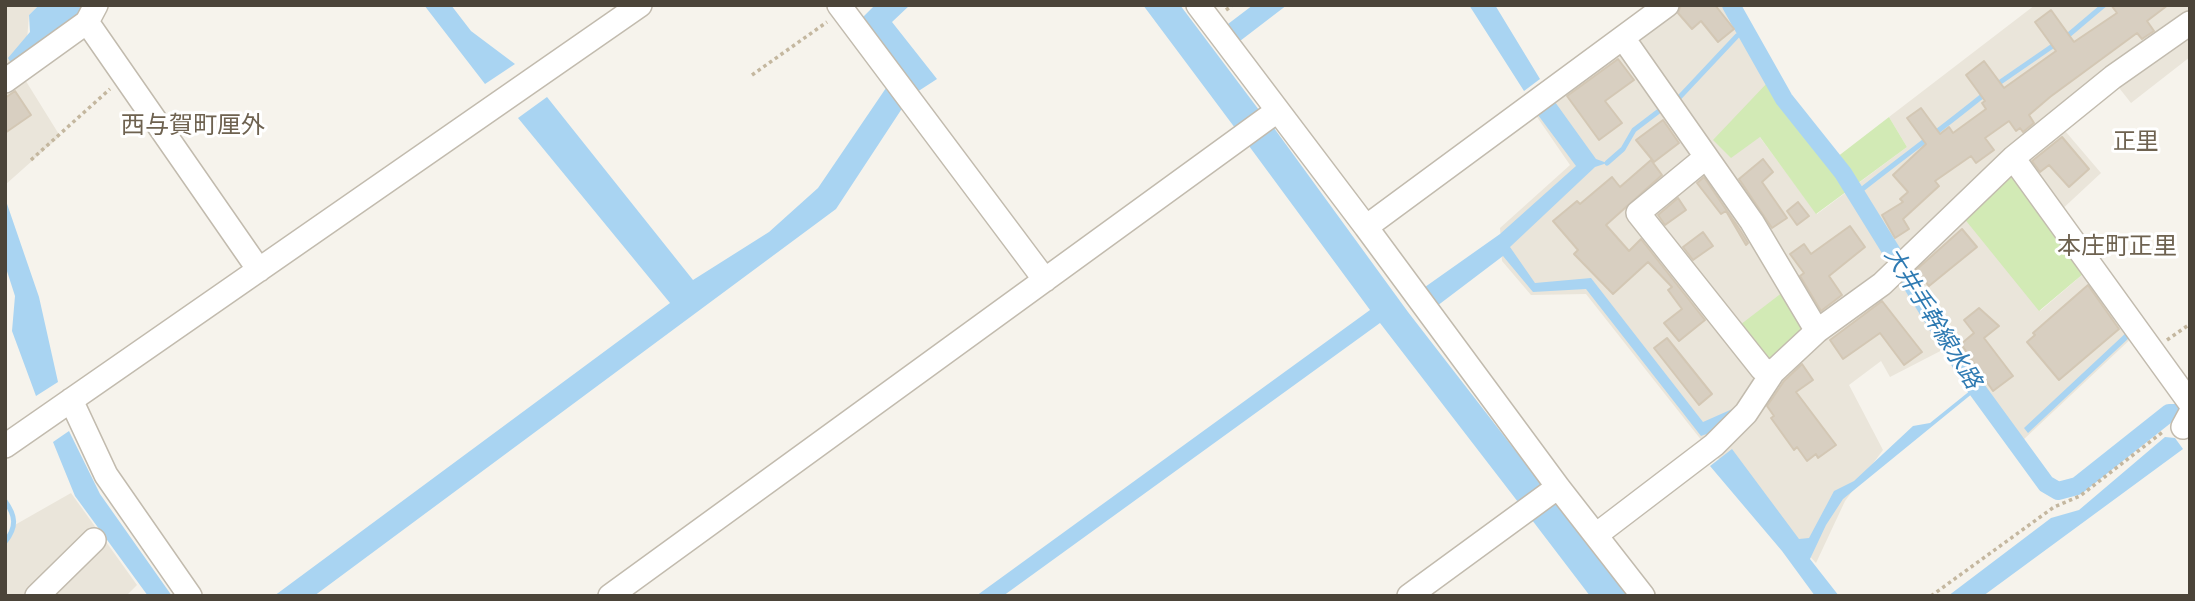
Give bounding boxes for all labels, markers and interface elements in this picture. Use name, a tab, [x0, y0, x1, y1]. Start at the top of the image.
district label: 西与賀町厘外	[121, 111, 265, 139]
district label: 正里	[2113, 127, 2159, 155]
district label: 本庄町正里	[2057, 232, 2177, 260]
water label: 大井手幹線水路	[1879, 242, 1987, 394]

